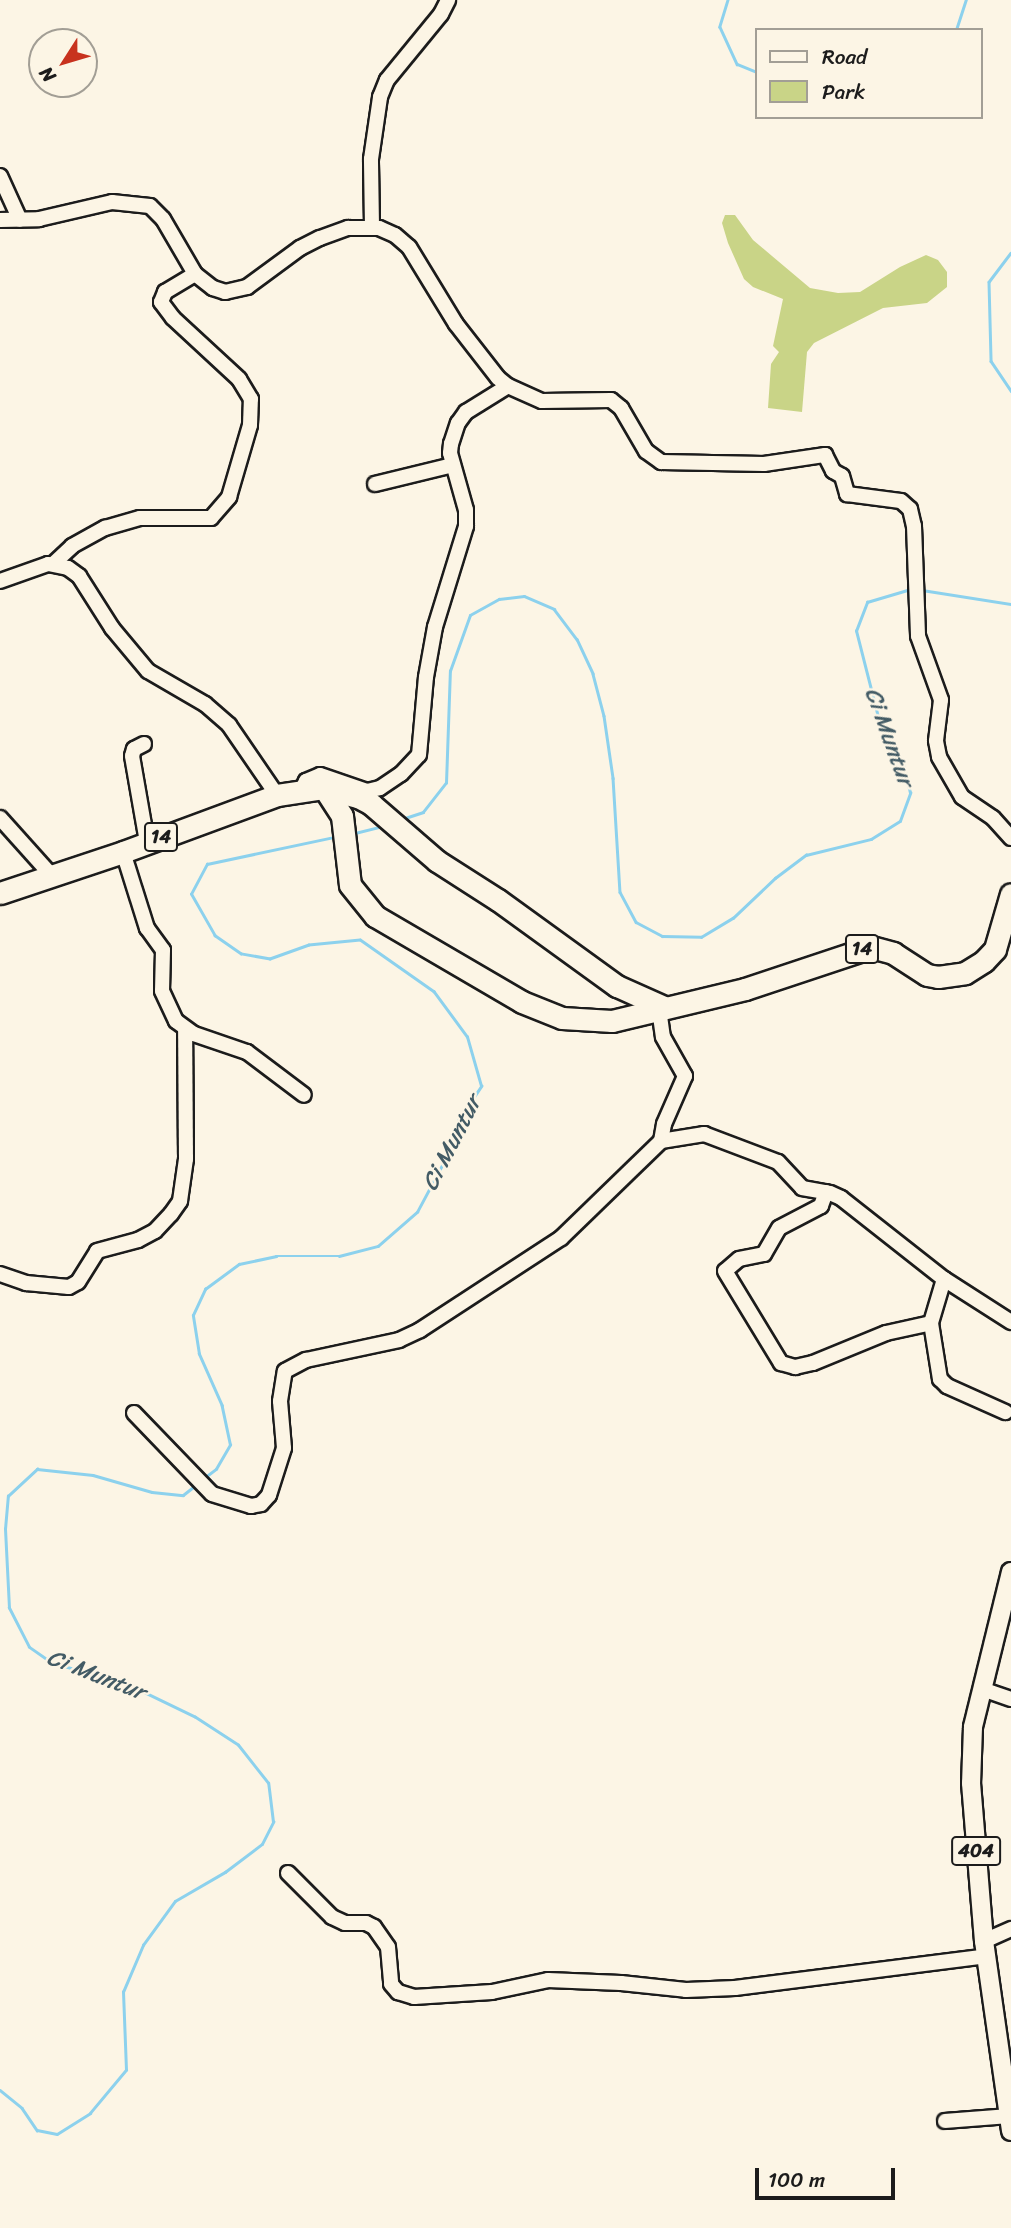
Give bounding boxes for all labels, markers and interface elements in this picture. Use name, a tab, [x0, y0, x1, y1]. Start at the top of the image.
north arrow	[28, 28, 98, 98]
legend	[755, 28, 983, 119]
text: Road	[822, 38, 867, 76]
text: N	[30, 60, 65, 90]
text: Park	[822, 73, 865, 111]
water label: Ci Muntur	[859, 684, 919, 790]
road number: 14	[144, 822, 178, 852]
road number: 14	[844, 934, 880, 965]
water label: Ci Muntur	[417, 1091, 487, 1195]
water label: Ci Muntur	[43, 1644, 149, 1706]
road number: 404	[950, 1836, 1002, 1867]
scale bar	[759, 2154, 899, 2198]
text: 100 m	[768, 2161, 825, 2199]

